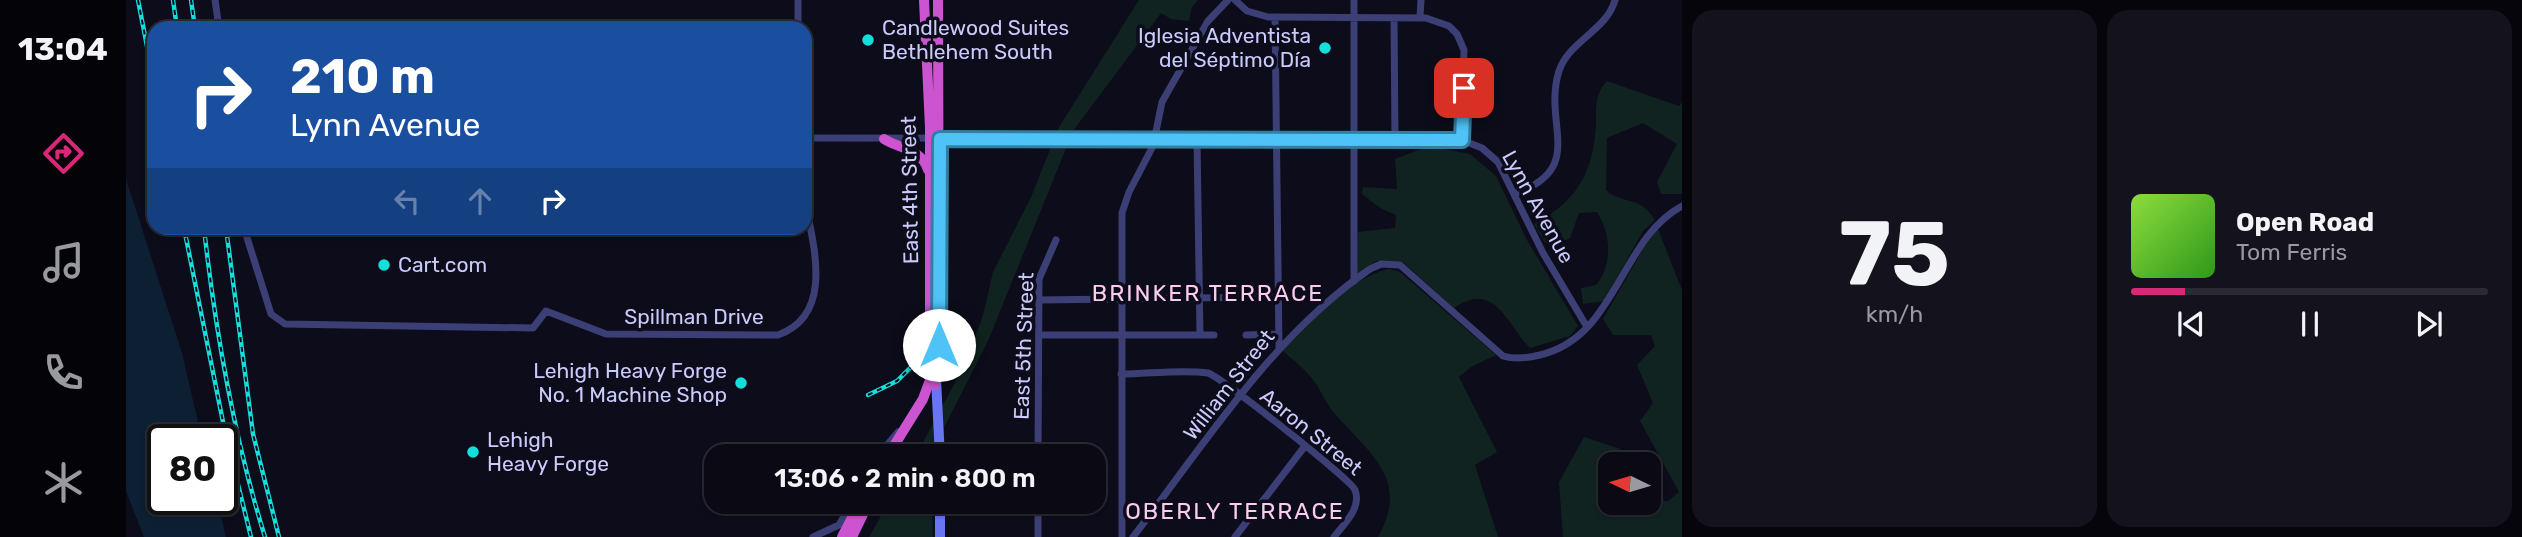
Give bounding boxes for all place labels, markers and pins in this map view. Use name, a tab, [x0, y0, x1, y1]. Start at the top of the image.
place label: Candlewood Suites Bethlehem South	[882, 15, 1069, 64]
place label: Iglesia Adventista del Séptimo Día	[1138, 23, 1311, 72]
marker: Candlewood Suites Bethlehem South	[860, 32, 876, 48]
marker: Iglesia Adventista del Séptimo Día	[1317, 40, 1333, 56]
pin	[1434, 58, 1494, 118]
place label: Cart.com	[398, 252, 487, 277]
marker: Cart.com	[376, 257, 392, 273]
place label: Lehigh Heavy Forge No. 1 Machine Shop	[533, 358, 727, 407]
marker: Lehigh Heavy Forge No. 1 Machine Shop	[733, 375, 749, 391]
place label: Lehigh Heavy Forge	[487, 427, 609, 476]
marker: Lehigh Heavy Forge	[465, 444, 481, 460]

